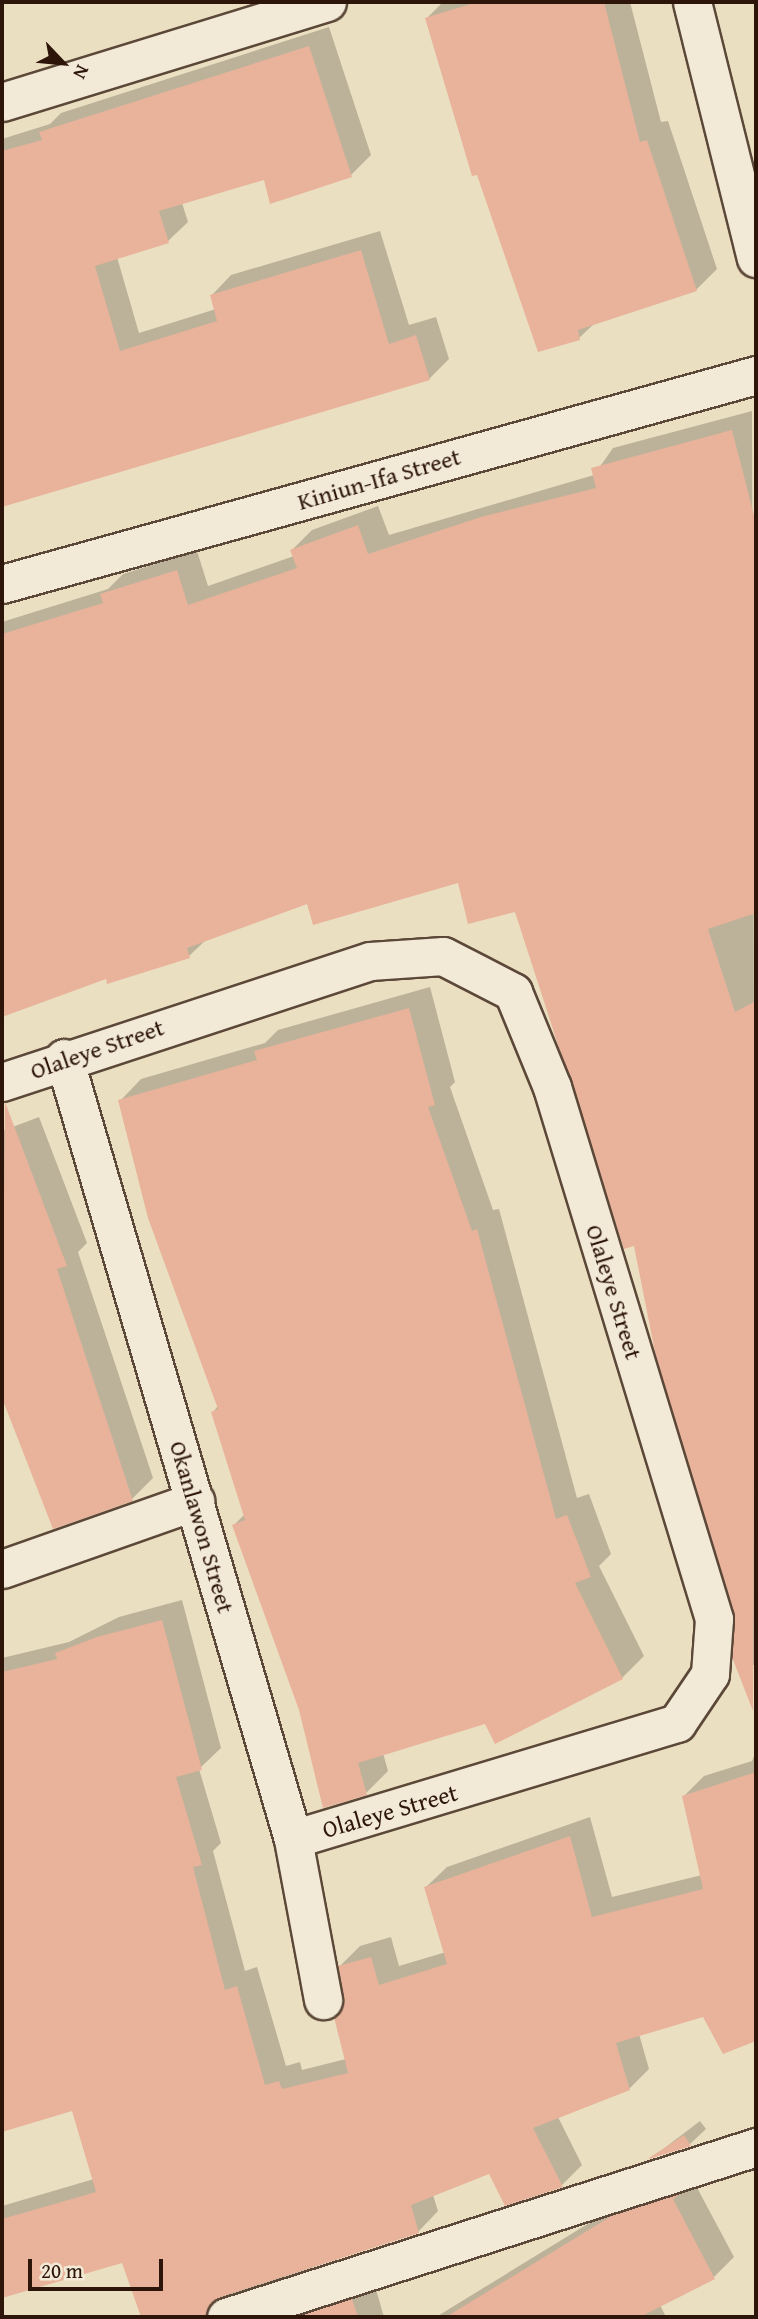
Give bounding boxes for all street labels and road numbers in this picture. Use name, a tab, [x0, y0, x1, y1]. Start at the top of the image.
street label: Kiniun-Ifa Street	[294, 442, 464, 516]
street label: Olaleye Street	[26, 1013, 168, 1085]
street label: Olaleye Street	[580, 1221, 648, 1363]
street label: Okanlawon Street	[164, 1438, 240, 1616]
street label: Olaleye Street	[319, 1778, 461, 1844]

